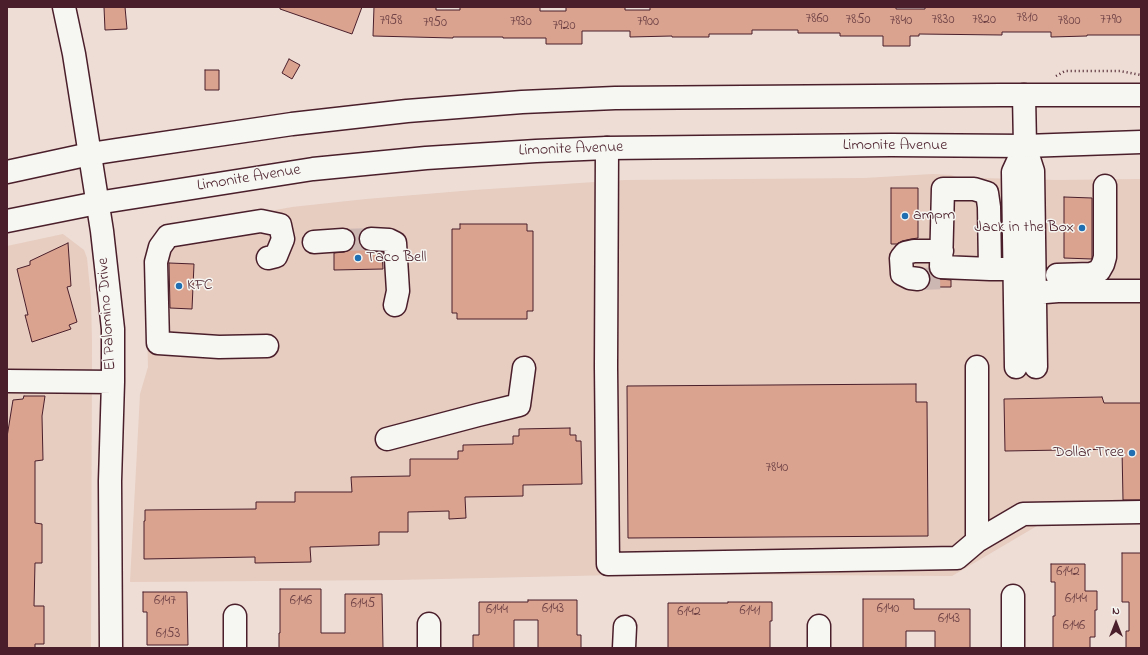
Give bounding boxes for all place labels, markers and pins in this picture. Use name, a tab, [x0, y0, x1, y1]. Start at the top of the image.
place label: ampm	[913, 206, 955, 226]
marker: ampm	[900, 211, 910, 221]
place label: Jack in the Box	[974, 218, 1074, 238]
marker: Jack in the Box	[1077, 223, 1087, 233]
place label: Taco Bell	[366, 248, 427, 268]
marker: Taco Bell	[353, 253, 363, 263]
place label: KFC	[187, 276, 213, 296]
marker: KFC	[174, 281, 184, 291]
place label: Dollar Tree	[1053, 443, 1124, 463]
marker: Dollar Tree	[1127, 448, 1137, 458]

